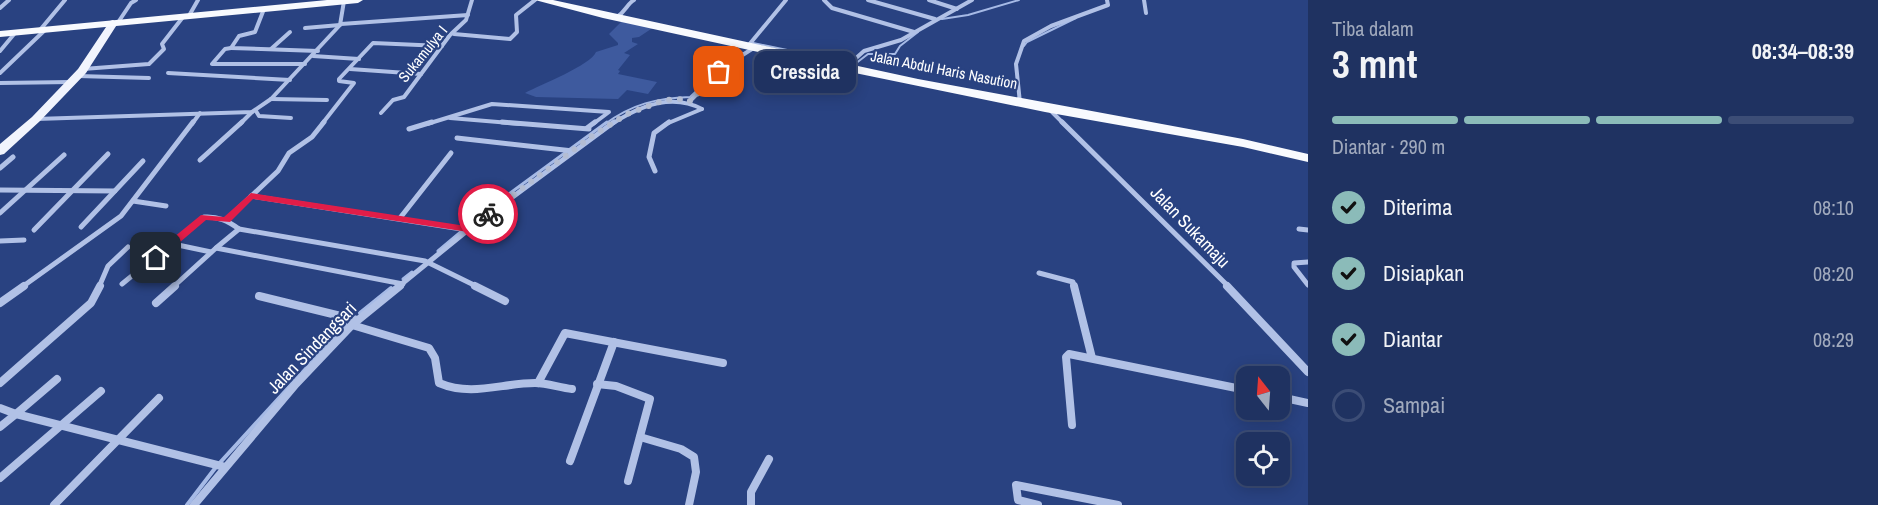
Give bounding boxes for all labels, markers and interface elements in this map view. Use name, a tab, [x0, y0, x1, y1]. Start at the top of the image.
text: Tiba dalam	[1332, 15, 1414, 42]
street label: Sukamulya I	[393, 21, 452, 87]
text: 08:34–08:39	[1752, 36, 1854, 66]
text: 3 mnt	[1332, 38, 1417, 90]
street label: Jalan Abdul Haris Nasution	[869, 45, 1019, 94]
pin	[693, 46, 744, 97]
callout: Cressida	[755, 51, 857, 93]
icon: bag	[702, 55, 735, 88]
text: Cressida	[770, 58, 840, 85]
text: Diantar · 290 m	[1332, 133, 1445, 160]
street label: Jalan Sukamaju	[1145, 180, 1236, 273]
courier	[458, 184, 518, 244]
icon: check	[1332, 191, 1365, 224]
text: Diterima	[1383, 192, 1452, 222]
text: 08:10	[1813, 194, 1854, 221]
icon: bike	[472, 198, 505, 231]
pin	[130, 232, 181, 283]
icon: home	[139, 241, 172, 274]
icon: check	[1332, 257, 1365, 290]
text: Disiapkan	[1383, 258, 1464, 288]
text: 08:20	[1813, 260, 1854, 287]
street label: Jalan Sindangsari	[261, 296, 362, 399]
icon: check	[1332, 323, 1365, 356]
text: Diantar	[1383, 324, 1442, 354]
text: 08:29	[1813, 326, 1854, 353]
north arrow	[1236, 366, 1290, 420]
map controls	[1236, 366, 1290, 486]
text: Sampai	[1383, 390, 1445, 420]
button: locate	[1236, 432, 1290, 486]

